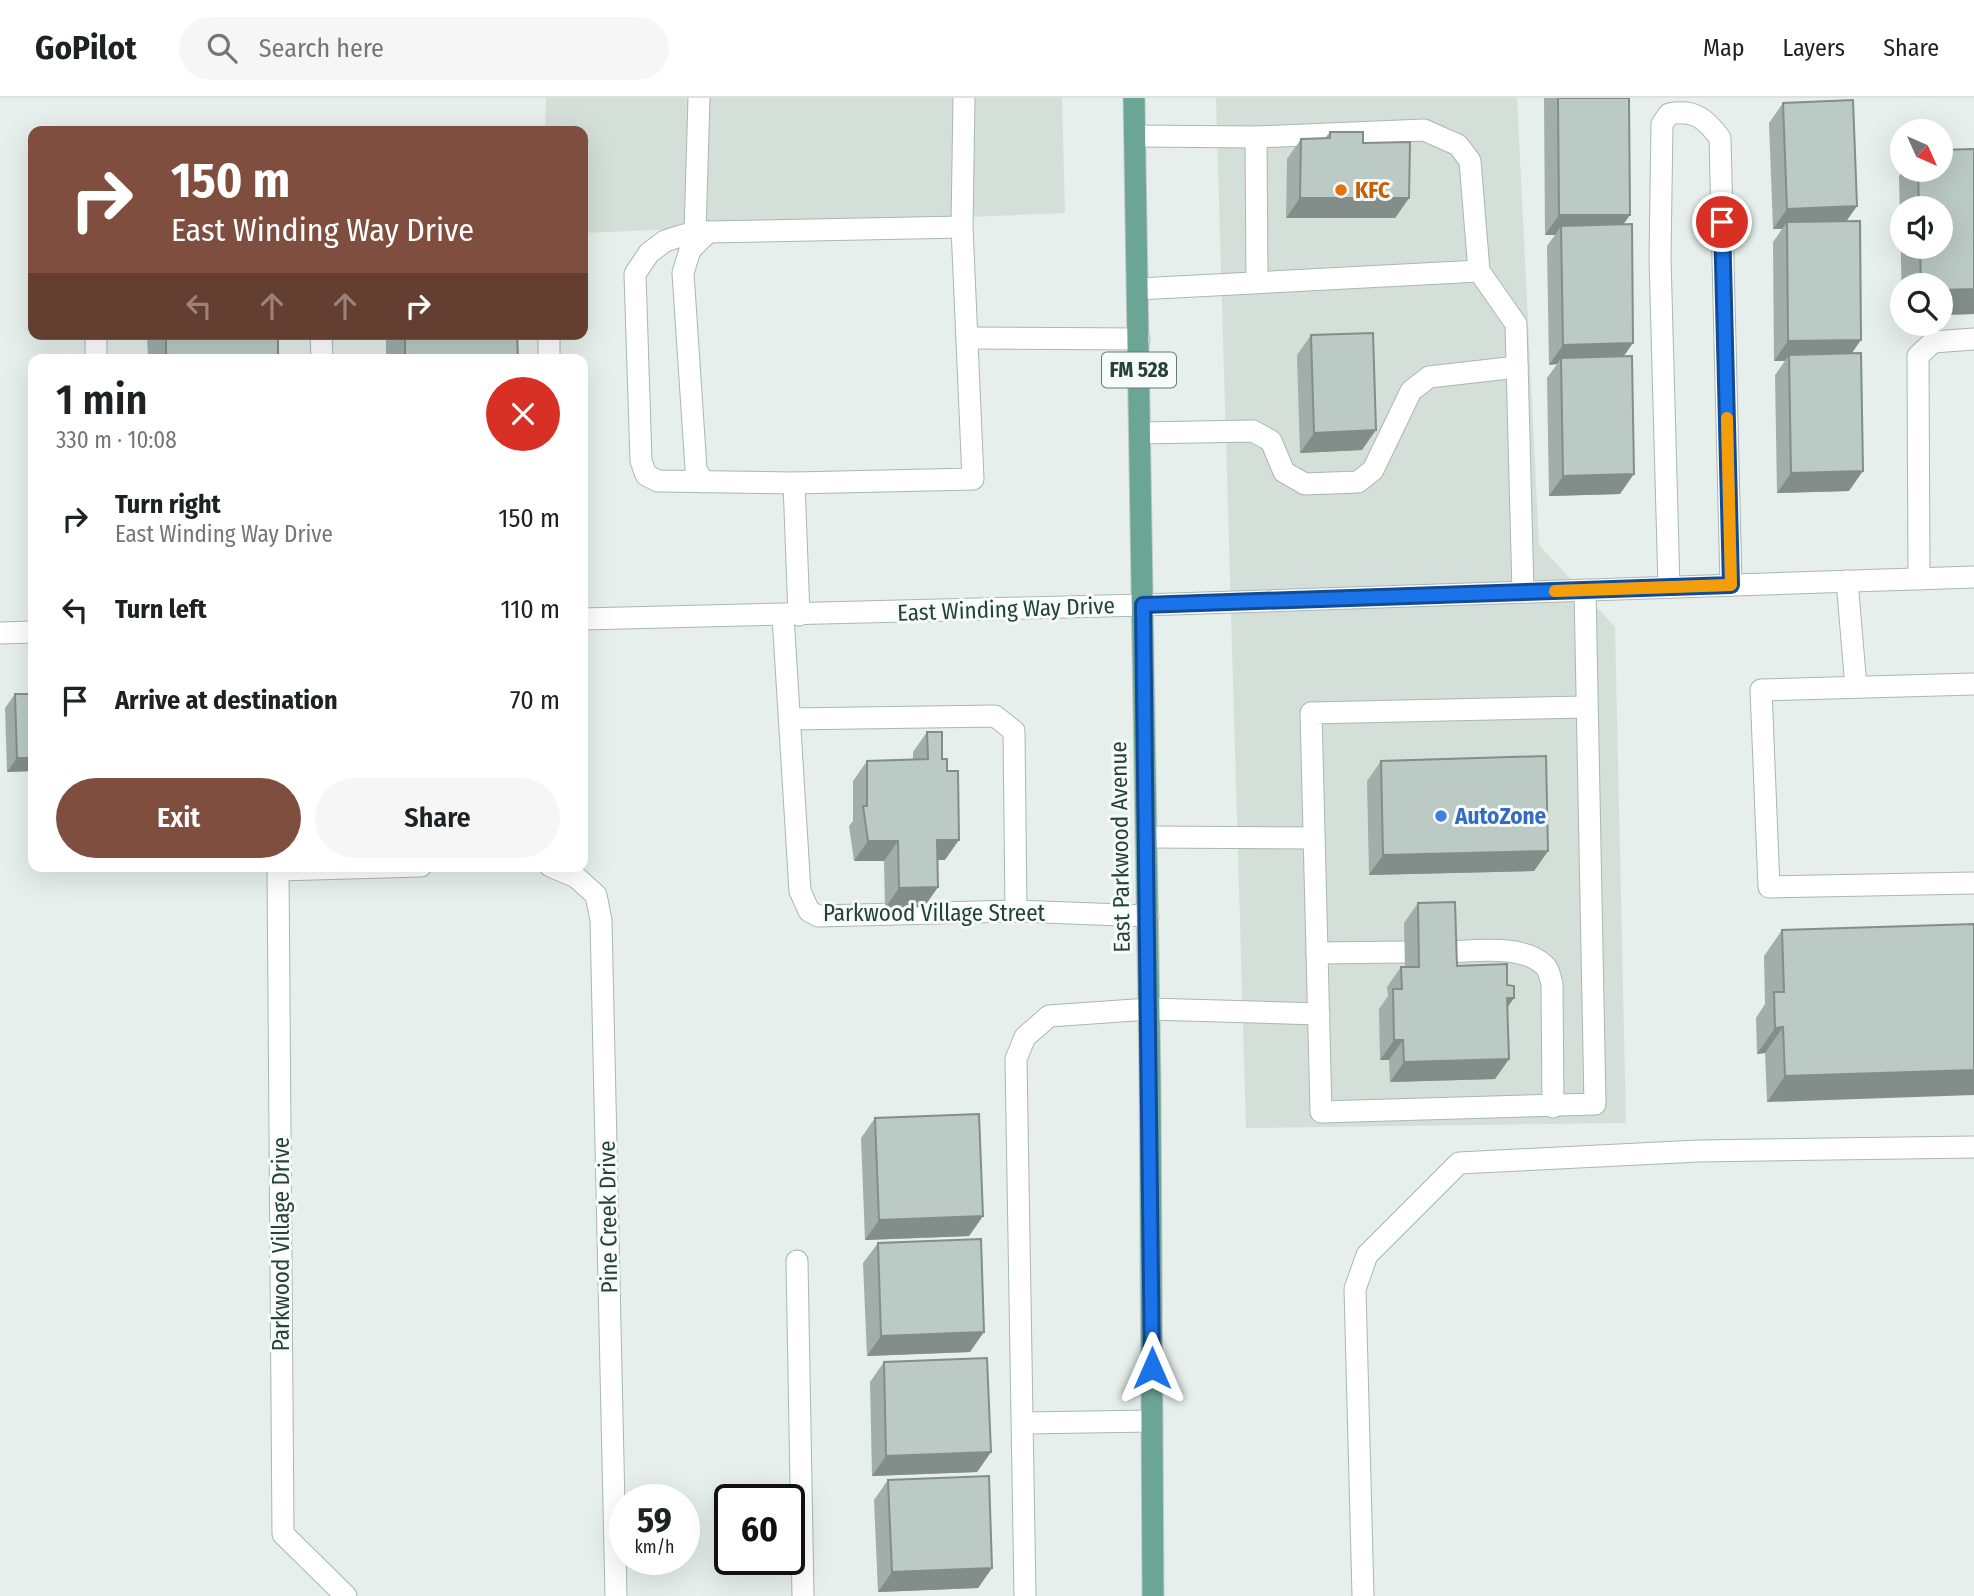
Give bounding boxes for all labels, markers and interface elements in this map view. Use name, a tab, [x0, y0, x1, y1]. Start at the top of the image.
search box	[179, 17, 669, 80]
text: GoPilot	[35, 28, 137, 68]
icon: search	[203, 29, 241, 67]
text: Search here	[259, 33, 384, 64]
text: Map	[1703, 34, 1745, 62]
text: Layers	[1783, 34, 1845, 62]
text: Share	[1883, 34, 1939, 62]
north arrow	[1890, 119, 1953, 182]
map controls	[1890, 119, 1953, 336]
text: 150 m	[171, 151, 290, 210]
icon: right	[56, 154, 147, 245]
place label: KFC	[1355, 176, 1390, 204]
marker: KFC	[1333, 182, 1349, 198]
pin	[1692, 192, 1752, 252]
button: sound	[1890, 196, 1953, 259]
icon: arrive	[1703, 203, 1741, 241]
text: East Winding Way Drive	[171, 211, 474, 249]
button: search	[1890, 273, 1953, 336]
icon: left	[180, 287, 218, 325]
icon: ahead	[253, 287, 291, 325]
icon: ahead	[326, 287, 364, 325]
icon: right	[399, 287, 437, 325]
road number: FM 528	[1102, 352, 1176, 388]
text: 1 min	[56, 375, 147, 425]
button: close	[486, 377, 560, 451]
text: 330 m · 10:08	[56, 426, 177, 454]
text: Turn right	[115, 489, 221, 520]
icon: right	[56, 500, 94, 538]
text: 150 m	[498, 503, 560, 534]
text: East Winding Way Drive	[115, 520, 333, 548]
icon: left	[56, 591, 94, 629]
street label: East Winding Way Drive	[897, 591, 1115, 627]
text: Turn left	[115, 594, 207, 625]
text: 110 m	[500, 594, 560, 625]
icon: arrive	[56, 682, 94, 720]
text: Arrive at destination	[115, 685, 338, 716]
text: 70 m	[510, 685, 560, 716]
street label: East Parkwood Avenue	[1104, 741, 1136, 953]
button: Exit	[56, 778, 301, 858]
button: Share	[315, 778, 560, 858]
place label: AutoZone	[1454, 802, 1547, 830]
marker: AutoZone	[1433, 808, 1449, 824]
street label: Parkwood Village Street	[823, 899, 1046, 927]
street label: Parkwood Village Drive	[267, 1137, 295, 1351]
street label: Pine Creek Drive	[593, 1140, 623, 1294]
position arrow	[1115, 1331, 1189, 1405]
speed limit sign: 60	[714, 1484, 805, 1575]
text: 59	[637, 1499, 672, 1541]
text: km/h	[634, 1536, 675, 1558]

